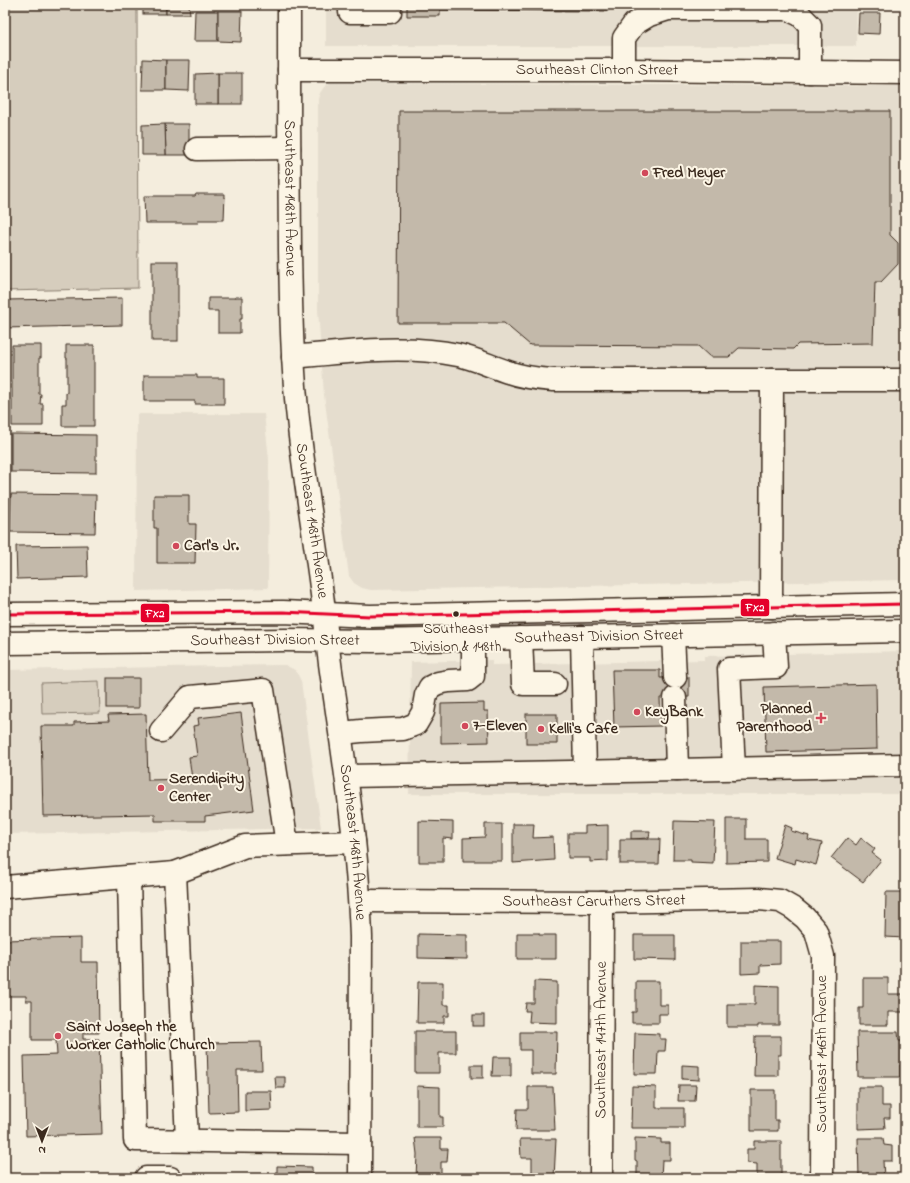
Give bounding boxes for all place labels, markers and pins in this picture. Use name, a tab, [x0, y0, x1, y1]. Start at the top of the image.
place label: Fred Meyer	[652, 161, 726, 186]
marker: Fred Meyer	[640, 168, 650, 178]
place label: Carl's Jr.	[184, 534, 240, 558]
marker: Carl's Jr.	[171, 541, 181, 551]
marker: Southeast Division & 148th	[451, 609, 461, 619]
place label: Southeast Division & 148th	[410, 618, 501, 658]
place label: Planned Parenthood	[736, 697, 812, 739]
place label: KeyBank	[645, 700, 704, 725]
marker: KeyBank	[632, 707, 642, 717]
marker: Planned Parenthood	[815, 712, 827, 724]
place label: 7-Eleven	[473, 714, 527, 738]
place label: Kelli's Cafe	[549, 717, 619, 741]
marker: 7-Eleven	[460, 721, 470, 731]
marker: Kelli's Cafe	[536, 724, 546, 734]
place label: Serendipity Center	[169, 767, 244, 809]
marker: Serendipity Center	[156, 783, 166, 793]
place label: Saint Joseph the Worker Catholic Church	[66, 1015, 215, 1057]
marker: Saint Joseph the Worker Catholic Church	[53, 1031, 63, 1041]

